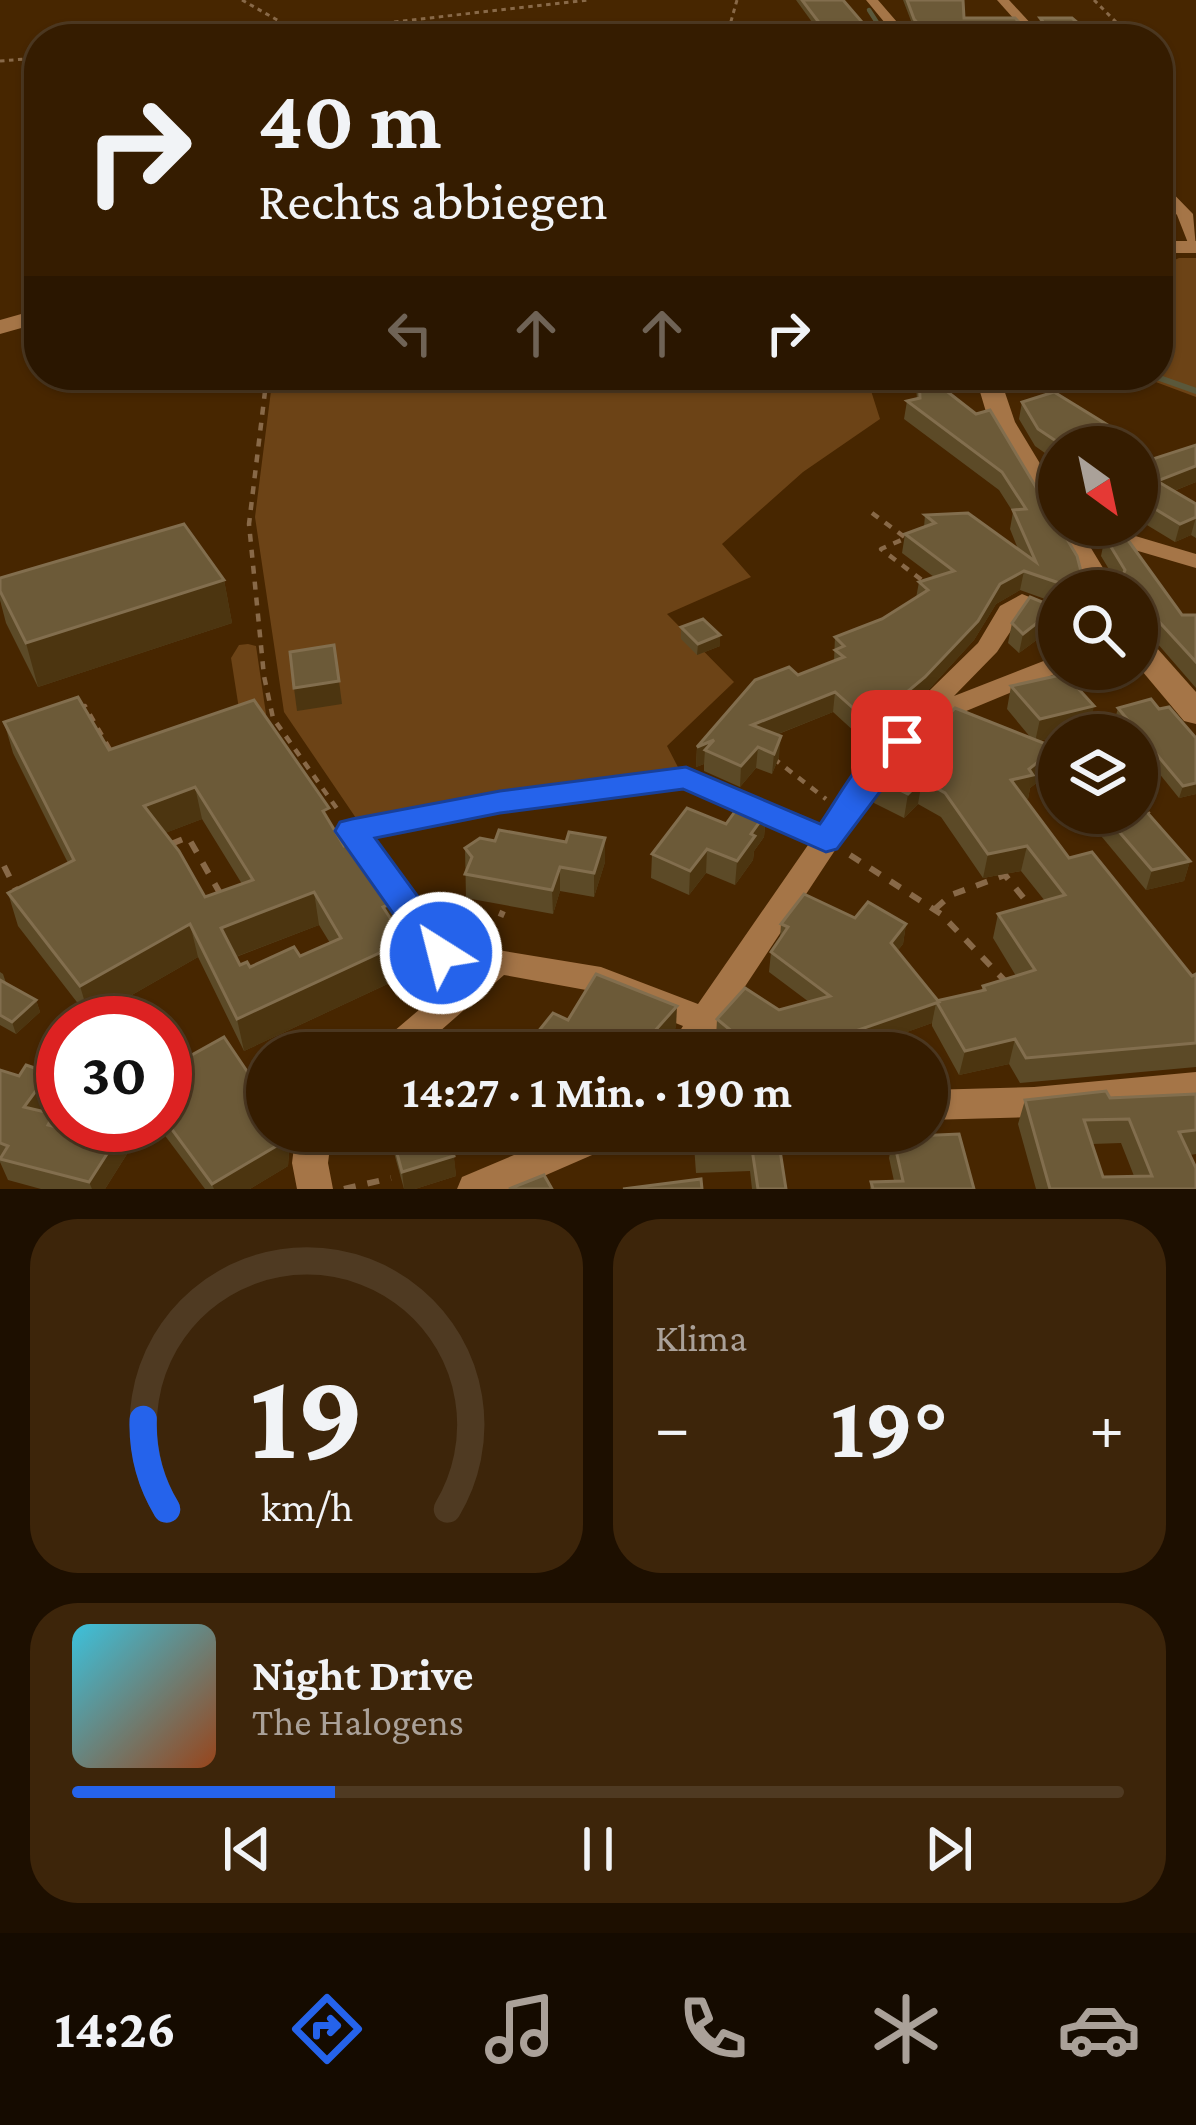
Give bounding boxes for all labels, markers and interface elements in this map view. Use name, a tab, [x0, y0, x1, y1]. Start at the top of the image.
icon: right	[60, 72, 216, 228]
text: 40 m	[258, 73, 442, 166]
text: Rechts abbiegen	[258, 171, 608, 231]
icon: left	[377, 300, 443, 366]
icon: ahead	[503, 300, 569, 366]
icon: ahead	[629, 300, 695, 366]
icon: right	[755, 300, 821, 366]
north arrow	[1038, 426, 1158, 546]
map controls	[1038, 426, 1158, 834]
button: search	[1038, 570, 1158, 690]
pin	[851, 690, 953, 792]
icon: arrive	[869, 708, 935, 774]
button: layers	[1038, 714, 1158, 834]
position arrow	[378, 890, 504, 1016]
speed limit sign: 30	[36, 996, 192, 1152]
text: 14:27 · 1 Min. · 190 m	[402, 1067, 792, 1117]
text: Klima	[655, 1316, 747, 1359]
text: 19	[249, 1346, 364, 1485]
text: 19°	[831, 1376, 948, 1476]
text: −	[655, 1390, 690, 1463]
text: +	[1089, 1390, 1124, 1463]
text: km/h	[260, 1483, 353, 1530]
text: Night Drive	[252, 1650, 473, 1700]
text: The Halogens	[252, 1700, 464, 1743]
icon: previous	[214, 1816, 280, 1882]
icon: pause	[565, 1816, 631, 1882]
icon: next	[916, 1816, 982, 1882]
icon: directions	[285, 1987, 369, 2071]
icon: music	[478, 1987, 562, 2071]
icon: phone	[671, 1987, 755, 2071]
icon: climate	[864, 1987, 948, 2071]
icon: car	[1057, 1987, 1141, 2071]
text: 14:26	[55, 1999, 176, 2059]

